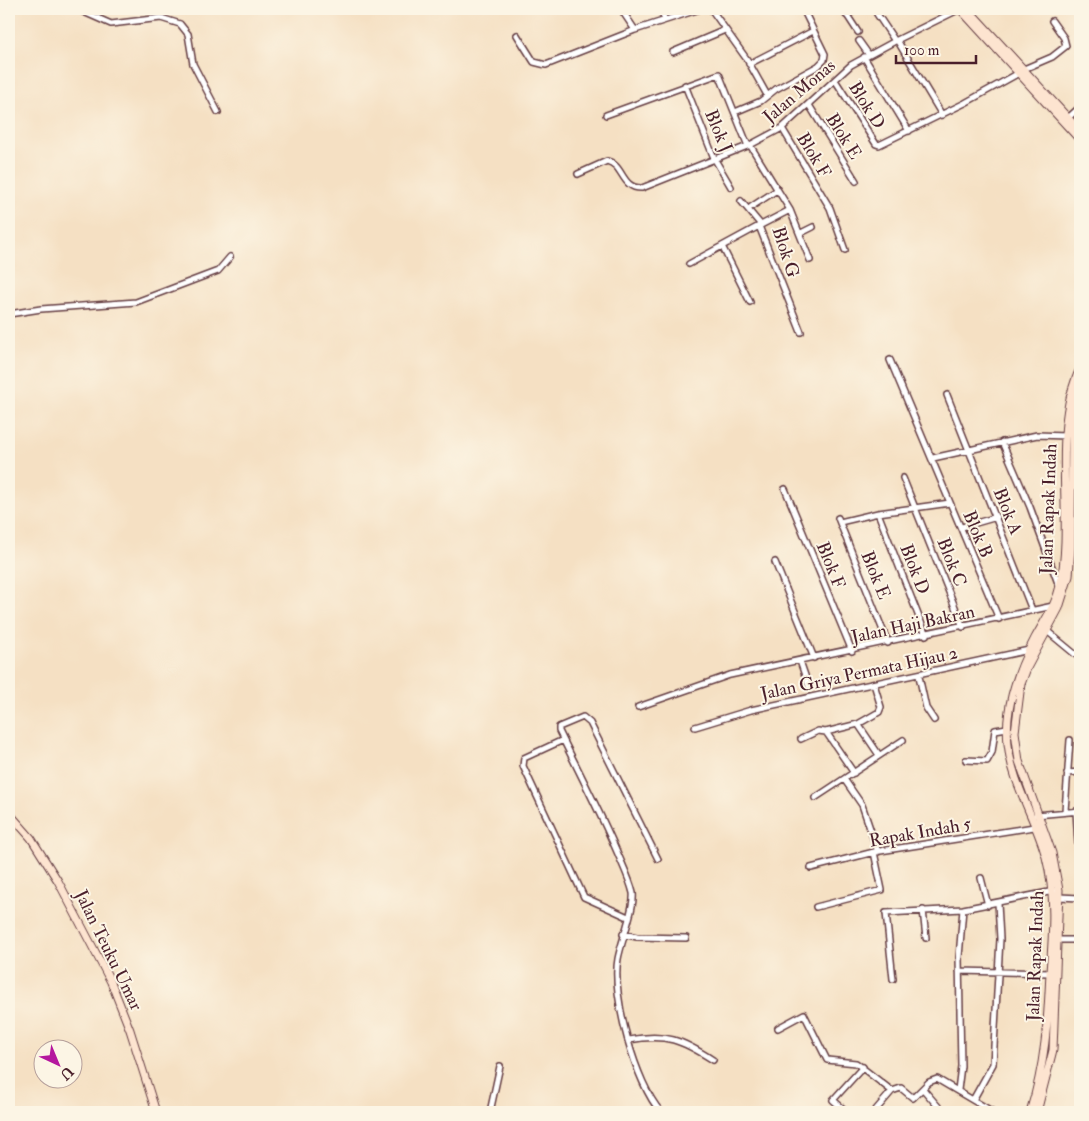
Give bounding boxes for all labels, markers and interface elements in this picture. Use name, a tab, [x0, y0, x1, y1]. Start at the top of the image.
scale bar	[896, 32, 976, 64]
text: 100 m	[904, 41, 940, 60]
street label: Jalan Monas	[757, 54, 840, 129]
street label: Blok D	[843, 77, 890, 133]
street label: Blok J	[699, 106, 738, 156]
street label: Blok E	[821, 109, 867, 164]
street label: Blok F	[791, 129, 836, 182]
street label: Blok G	[766, 224, 805, 281]
street label: Jalan Rapak Indah	[1035, 443, 1062, 576]
street label: Blok A	[988, 484, 1028, 539]
street label: Blok B	[957, 507, 998, 561]
street label: Blok C	[931, 534, 972, 590]
street label: Blok F	[811, 538, 850, 592]
street label: Blok D	[894, 541, 935, 598]
street label: Blok E	[855, 548, 896, 603]
street label: Jalan Haji Bakran	[848, 600, 977, 649]
street label: Jalan Griya Permata Hijau 2	[757, 641, 960, 706]
street label: Rapak Indah 5	[867, 812, 973, 853]
street label: Jalan Teuku Umar	[69, 885, 148, 1015]
street label: Jalan Rapak Indah	[1022, 890, 1049, 1023]
north arrow	[32, 1038, 82, 1088]
text: U	[56, 1063, 77, 1083]

